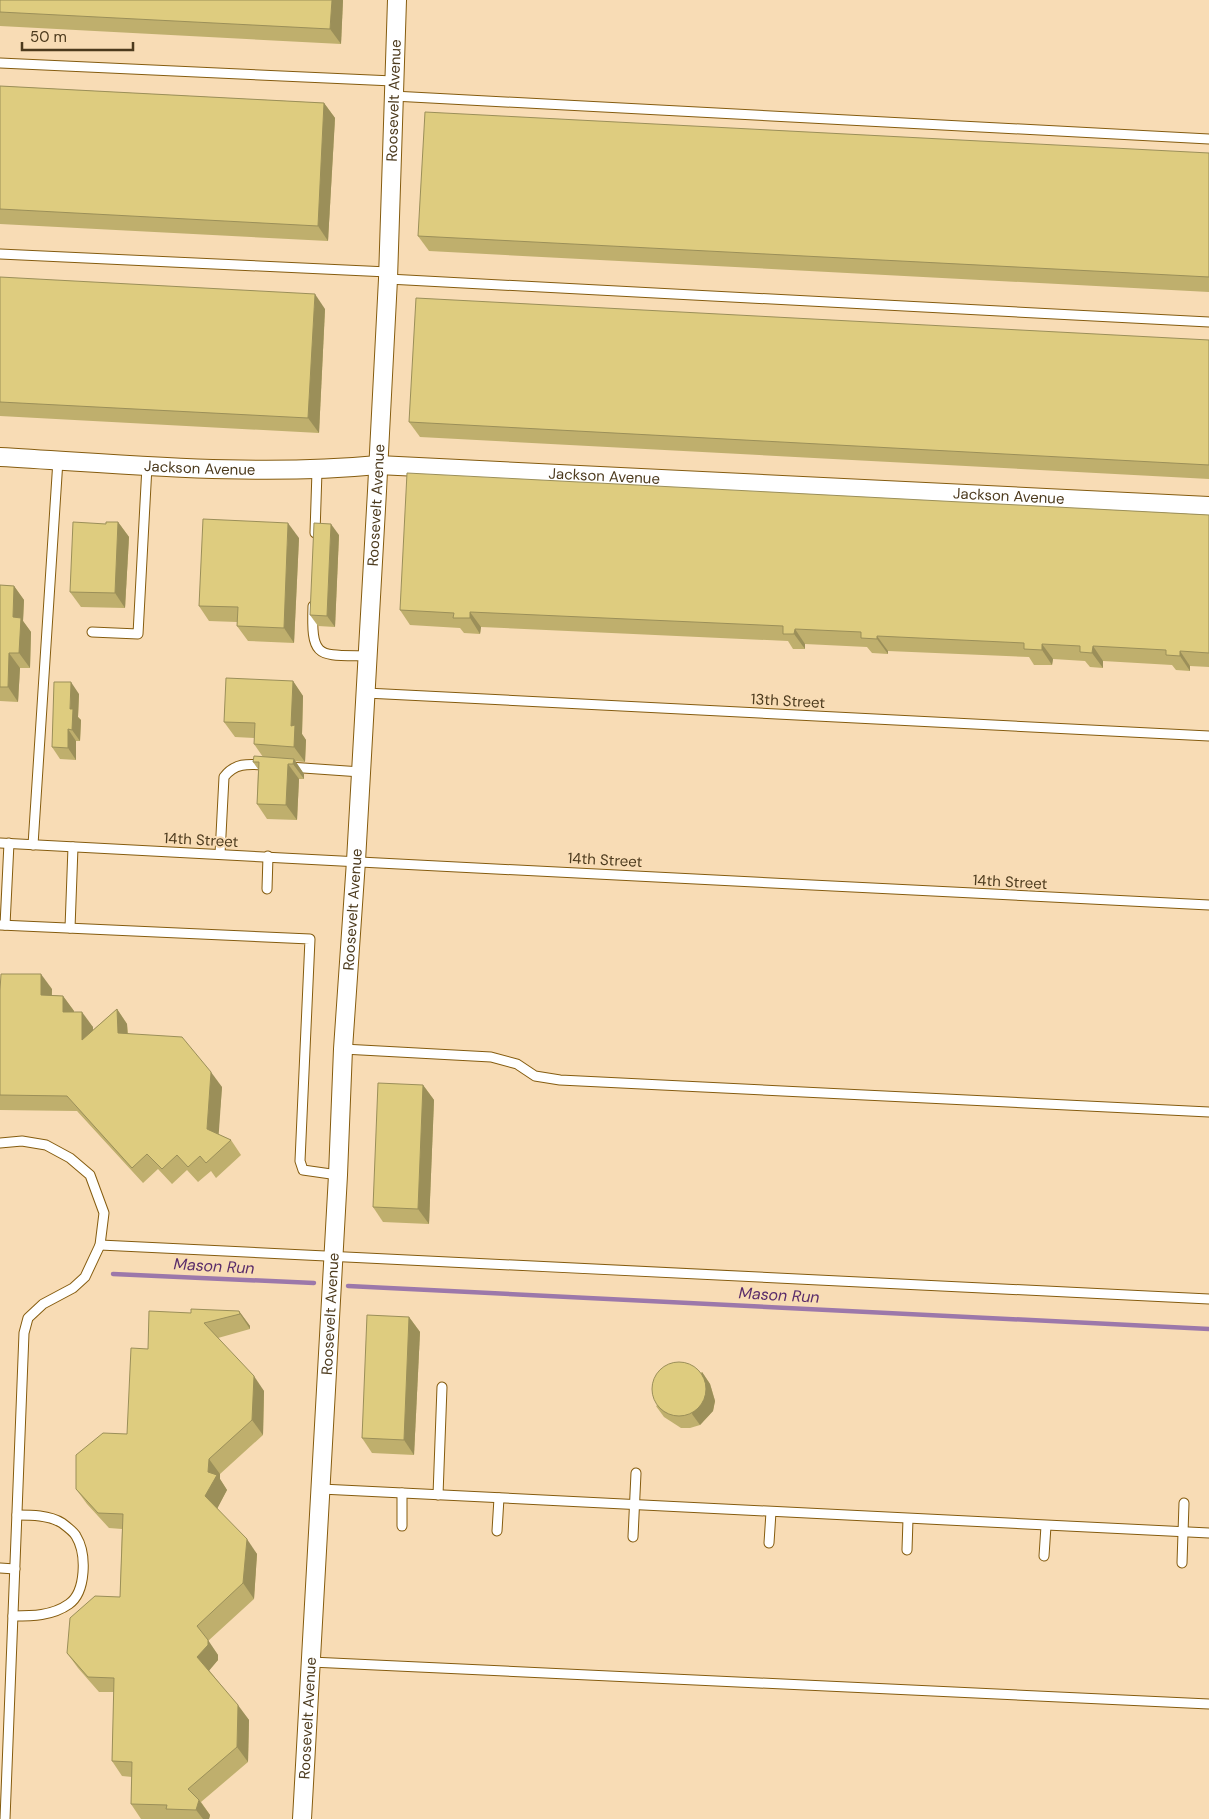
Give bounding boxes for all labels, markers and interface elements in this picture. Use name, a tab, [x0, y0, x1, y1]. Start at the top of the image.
scale bar	[22, 20, 134, 52]
text: 50 m	[30, 27, 67, 47]
street label: Roosevelt Avenue	[382, 39, 406, 162]
street label: Roosevelt Avenue	[363, 443, 389, 567]
street label: Jackson Avenue	[143, 456, 256, 480]
street label: Jackson Avenue	[548, 463, 660, 489]
street label: Jackson Avenue	[953, 483, 1065, 509]
street label: 13th Street	[750, 689, 826, 713]
street label: 14th Street	[163, 828, 239, 852]
street label: Roosevelt Avenue	[338, 848, 367, 971]
street label: 14th Street	[567, 848, 643, 872]
street label: 14th Street	[972, 870, 1048, 894]
street label: Roosevelt Avenue	[317, 1252, 344, 1375]
water label: Mason Run	[173, 1253, 255, 1279]
water label: Mason Run	[738, 1282, 820, 1308]
street label: Roosevelt Avenue	[294, 1656, 321, 1780]

